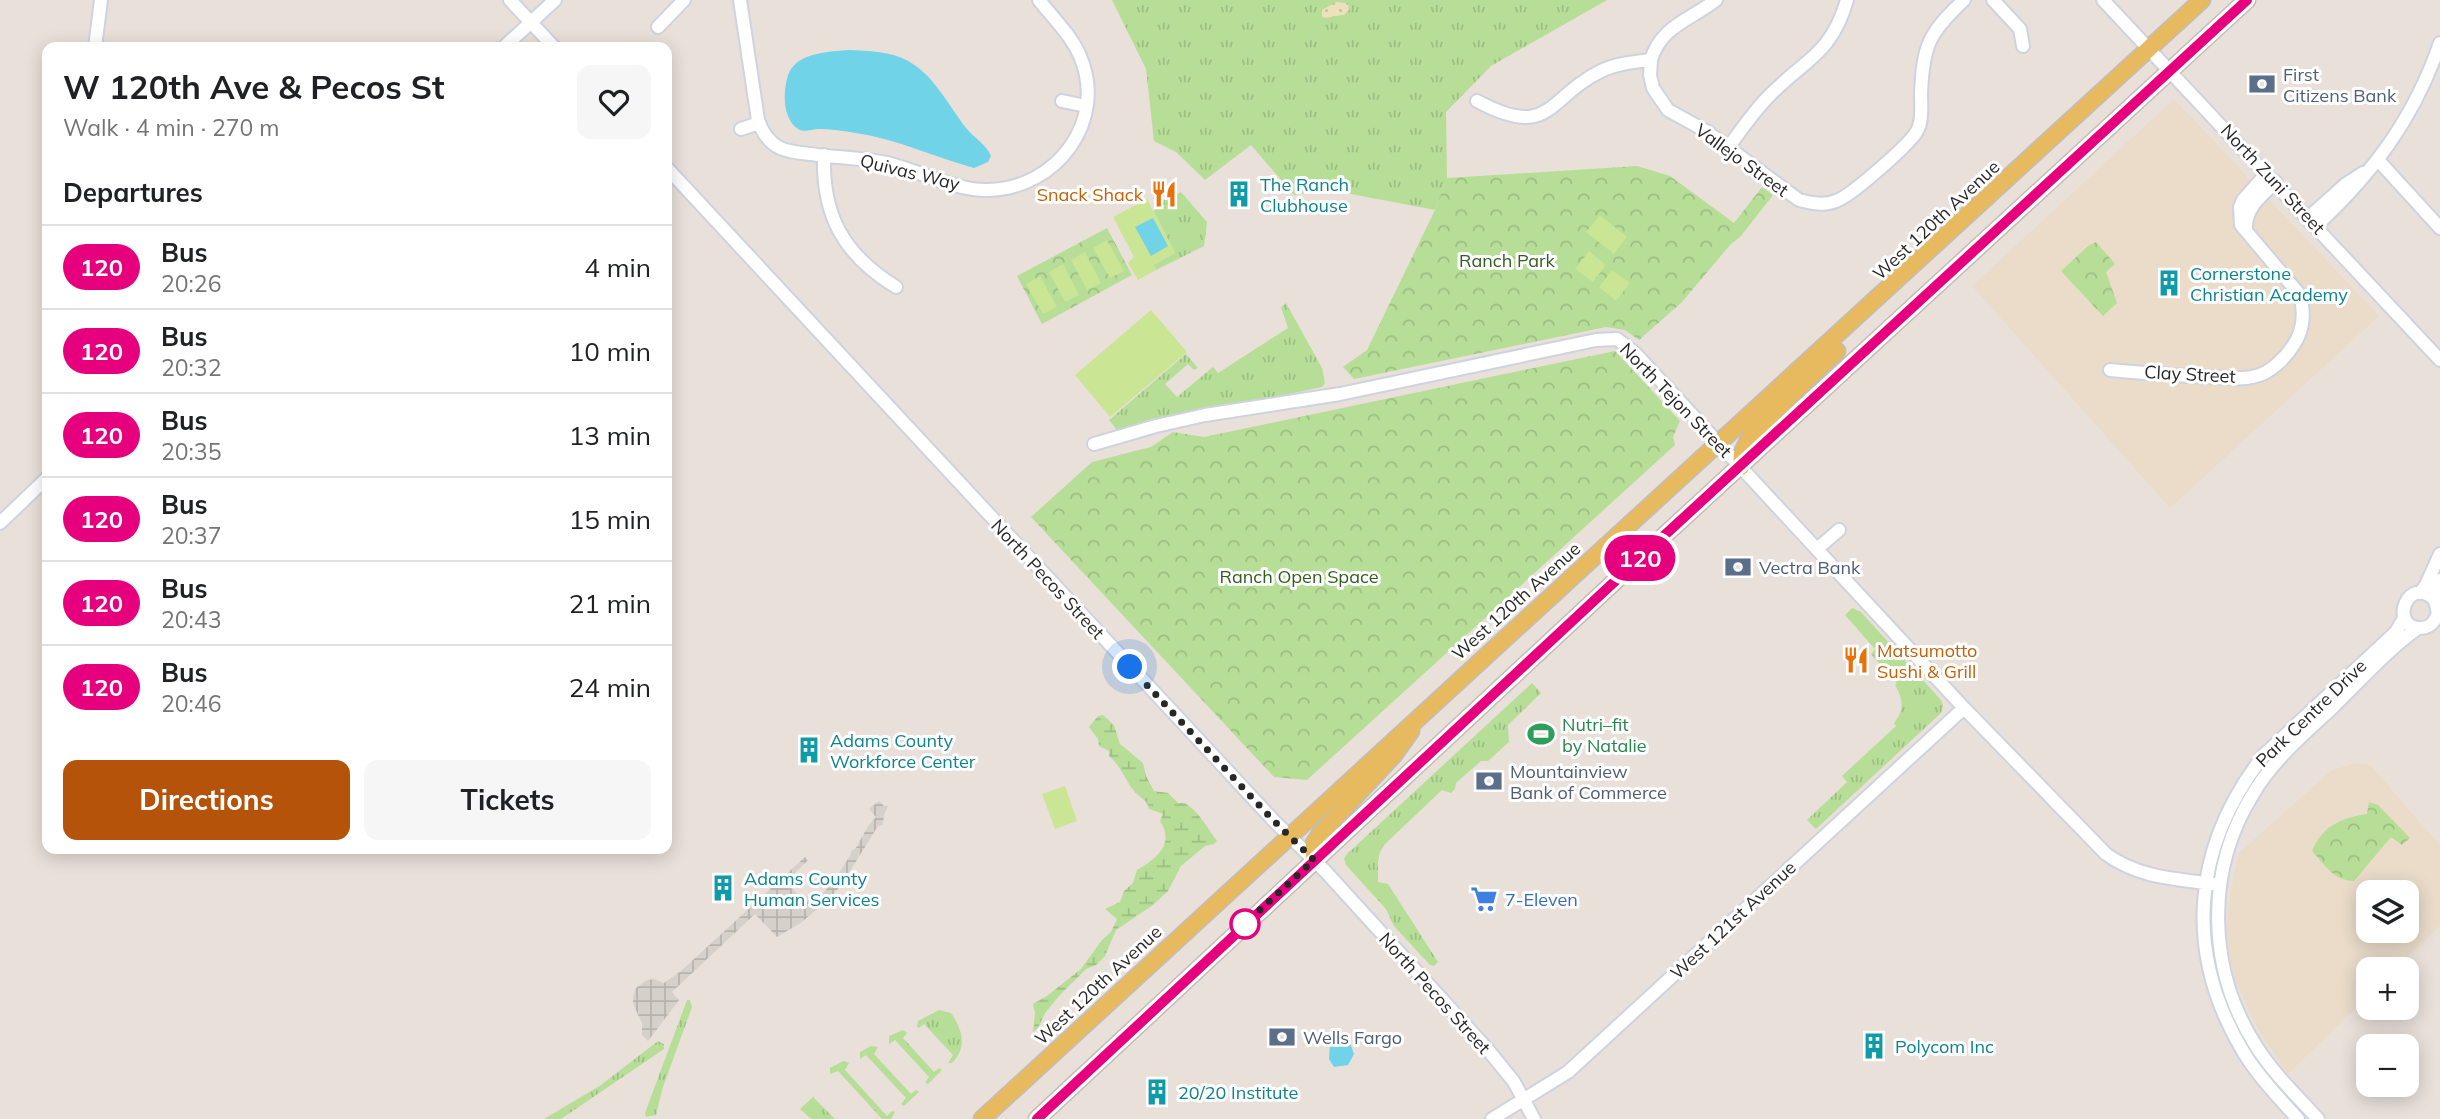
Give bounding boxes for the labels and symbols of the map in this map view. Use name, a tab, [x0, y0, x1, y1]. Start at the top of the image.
place label: First Citizens Bank	[2283, 63, 2397, 107]
bank icon: First Citizens Bank	[2247, 69, 2277, 99]
street label: Vallejo Street	[1691, 118, 1793, 202]
street label: North Zuni Street	[2216, 119, 2330, 239]
street label: Quivas Way	[858, 149, 963, 196]
street label: West 120th Avenue	[1868, 155, 2004, 285]
place label: The Ranch Clubhouse	[1260, 173, 1349, 217]
restaurant icon: Snack Shack	[1149, 179, 1179, 209]
building icon: The Ranch Clubhouse	[1224, 179, 1254, 209]
place label: Snack Shack	[1037, 183, 1144, 206]
park label: Ranch Park	[1459, 249, 1556, 272]
place label: Cornerstone Christian Academy	[2190, 262, 2348, 306]
building icon: Cornerstone Christian Academy	[2154, 268, 2184, 298]
street label: North Tejon Street	[1615, 338, 1737, 462]
street label: Clay Street	[2144, 360, 2236, 388]
street label: North Pecos Street	[986, 514, 1110, 644]
line badge: 120	[1600, 535, 1680, 581]
street label: West 120th Avenue	[1447, 537, 1585, 665]
bank icon: Vectra Bank	[1723, 552, 1753, 582]
place label: Vectra Bank	[1759, 556, 1861, 579]
park label: Ranch Open Space	[1220, 565, 1379, 588]
place label: Matsumotto Sushi & Grill	[1877, 639, 1977, 683]
restaurant icon: Matsumotto Sushi & Grill	[1841, 645, 1871, 675]
your location	[1112, 649, 1147, 684]
street label: Park Centre Drive	[2251, 654, 2371, 772]
place label: Nutri–fit by Natalie	[1562, 713, 1647, 757]
sports icon: Nutri–fit by Natalie	[1526, 719, 1556, 749]
place label: Adams County Workforce Center	[830, 729, 976, 773]
building icon: Adams County Workforce Center	[794, 735, 824, 765]
place label: Mountainview Bank of Commerce	[1510, 760, 1667, 804]
bank icon: Mountainview Bank of Commerce	[1474, 766, 1504, 796]
street label: West 121st Avenue	[1665, 856, 1801, 984]
place label: Adams County Human Services	[744, 867, 879, 911]
building icon: Adams County Human Services	[708, 873, 738, 903]
supermarket icon: 7-Eleven	[1469, 884, 1499, 914]
place label: 7-Eleven	[1505, 888, 1578, 911]
unlabelled marker	[1230, 909, 1260, 939]
street label: West 120th Avenue	[1030, 920, 1166, 1050]
street label: North Pecos Street	[1374, 927, 1496, 1059]
bank icon: Wells Fargo	[1267, 1022, 1297, 1052]
place label: Wells Fargo	[1303, 1026, 1402, 1049]
building icon: Polycom Inc	[1859, 1031, 1889, 1061]
place label: Polycom Inc	[1895, 1035, 1994, 1058]
building icon: 20/20 Institute	[1142, 1077, 1172, 1107]
place label: 20/20 Institute	[1178, 1081, 1298, 1104]

